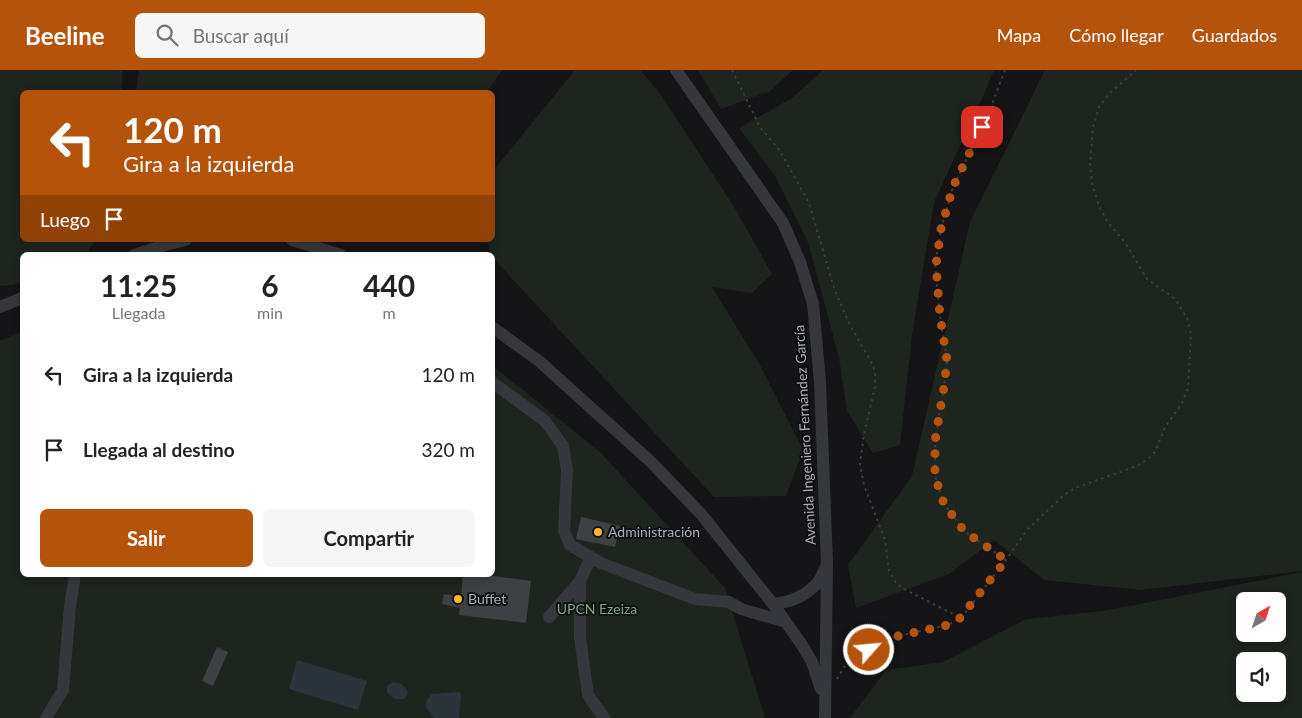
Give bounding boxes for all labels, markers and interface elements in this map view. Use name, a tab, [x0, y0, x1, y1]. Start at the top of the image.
search box	[135, 13, 485, 58]
text: Beeline	[25, 21, 105, 50]
icon: search	[153, 21, 181, 49]
text: Buscar aquí	[193, 24, 289, 47]
text: Mapa	[997, 24, 1041, 46]
text: Cómo llegar	[1069, 24, 1164, 46]
text: Guardados	[1192, 24, 1277, 46]
pin	[961, 106, 1003, 148]
text: 120 m	[123, 108, 222, 150]
icon: left	[40, 110, 105, 175]
icon: arrive	[968, 113, 996, 141]
text: Gira a la izquierda	[123, 150, 294, 177]
icon: arrive	[100, 205, 128, 233]
text: Luego	[40, 208, 90, 231]
text: 11:25	[100, 267, 177, 303]
text: 6	[261, 267, 279, 303]
text: 440	[363, 267, 415, 303]
text: Llegada	[112, 303, 165, 322]
text: min	[257, 303, 283, 322]
text: m	[382, 303, 396, 322]
street label: Avenida Ingeniero Fernández García	[790, 324, 819, 546]
icon: left	[40, 361, 68, 389]
text: Gira a la izquierda	[83, 363, 233, 386]
text: 120 m	[421, 363, 475, 386]
icon: arrive	[40, 436, 68, 464]
text: Llegada al destino	[83, 438, 235, 461]
text: 320 m	[421, 438, 475, 461]
button: Salir	[40, 509, 253, 567]
button: Compartir	[263, 509, 475, 567]
place label: Administración	[608, 523, 700, 540]
marker: Administración	[592, 526, 604, 538]
place label: Buffet	[468, 590, 506, 607]
north arrow	[1236, 592, 1286, 642]
map controls	[1236, 592, 1286, 702]
marker: Buffet	[452, 593, 464, 605]
park label: UPCN Ezeiza	[557, 600, 637, 617]
position arrow	[842, 623, 894, 675]
button: sound	[1236, 652, 1286, 702]

